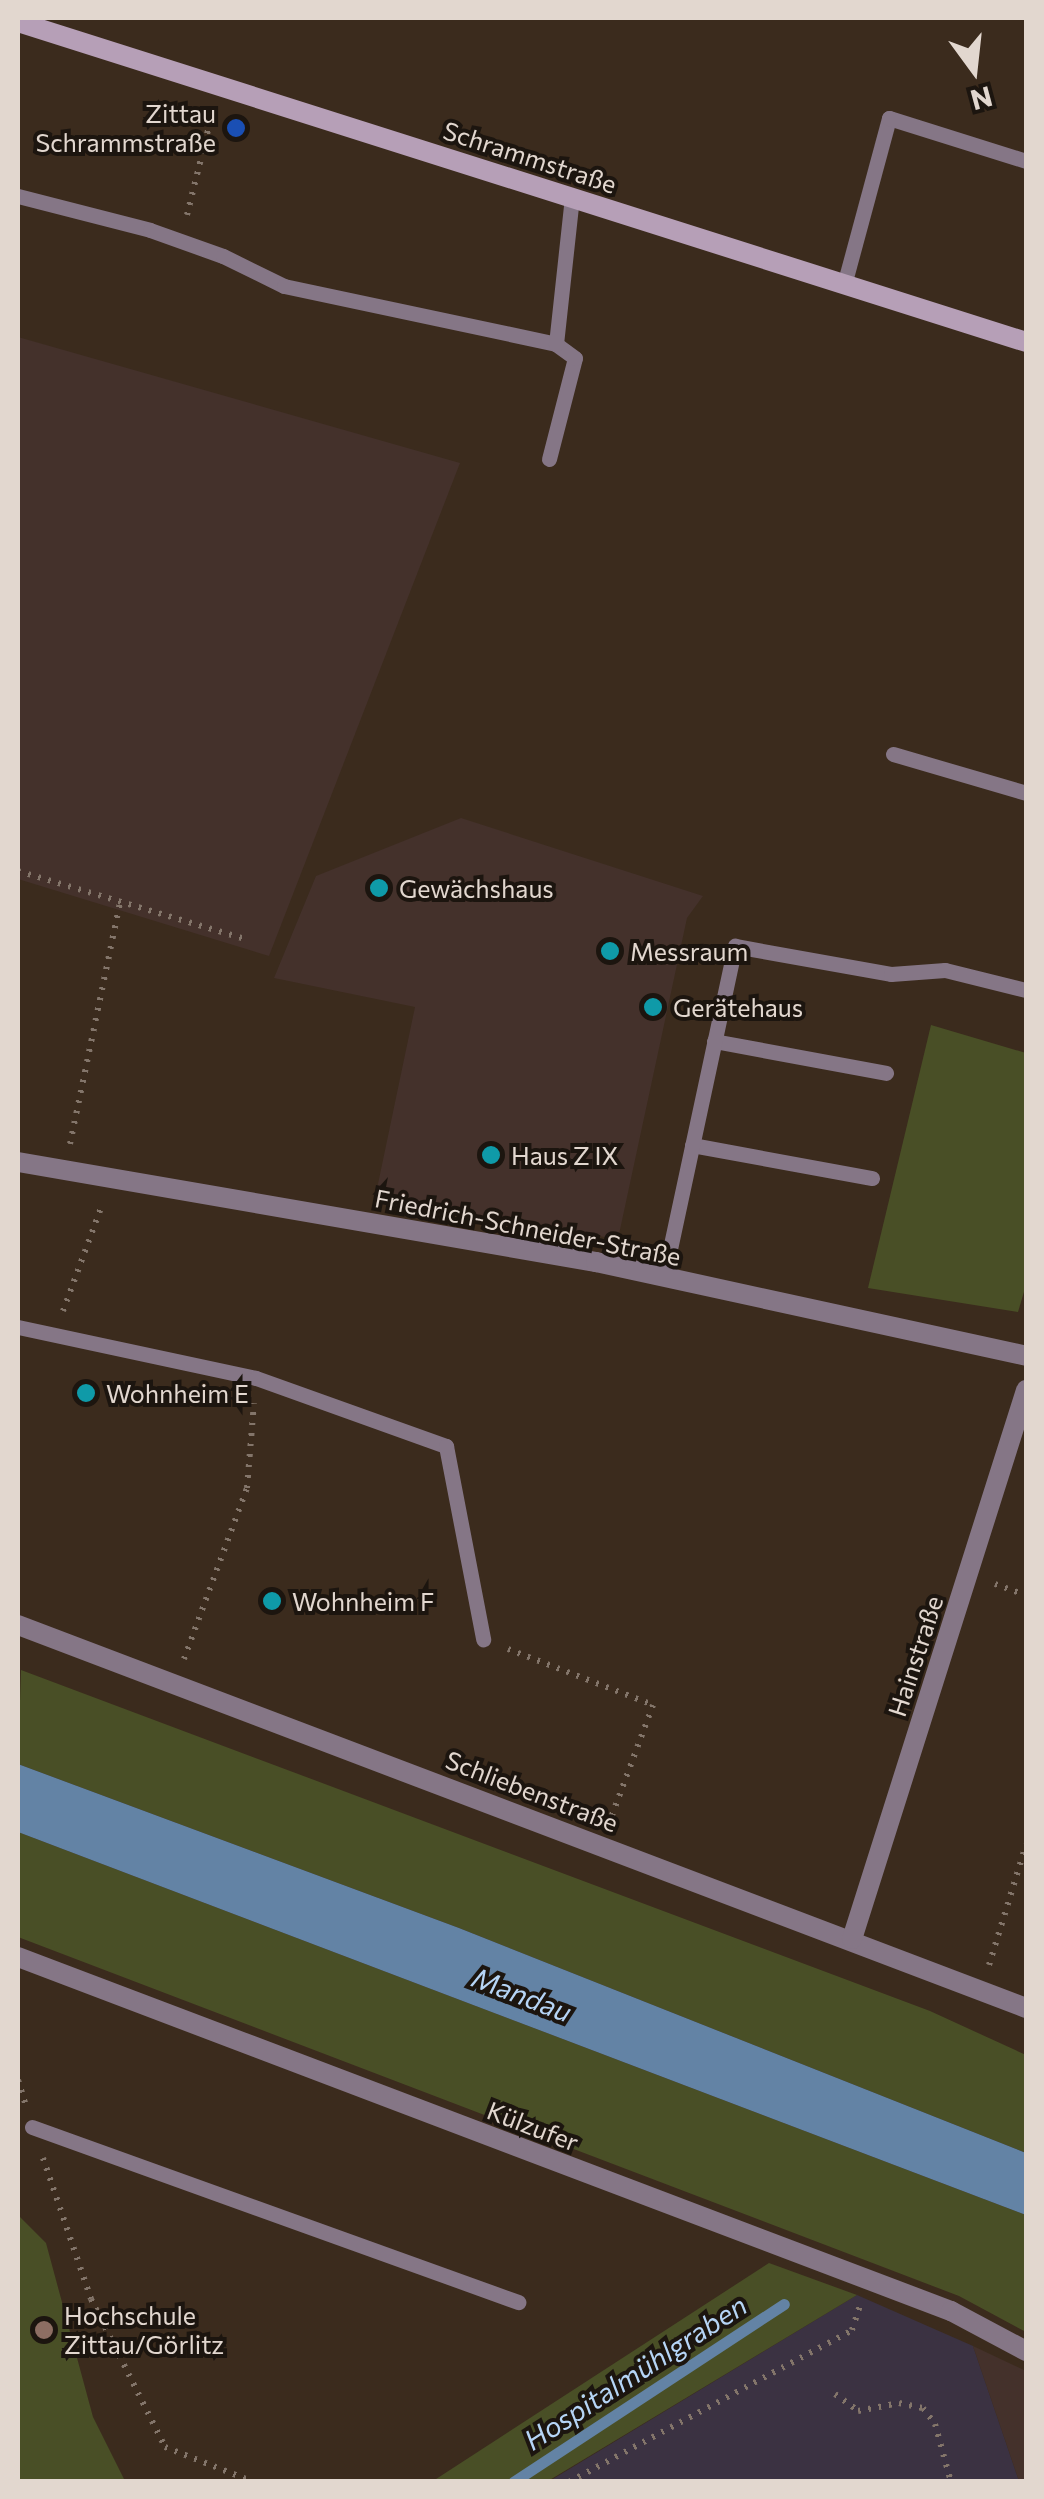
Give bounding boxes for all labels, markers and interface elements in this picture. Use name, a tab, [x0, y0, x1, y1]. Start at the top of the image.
north arrow	[924, 20, 1024, 120]
text: N	[967, 80, 996, 118]
place label: Zittau Schrammstraße	[36, 99, 216, 158]
street label: Schrammstraße	[440, 115, 620, 199]
marker: Zittau Schrammstraße	[225, 117, 247, 139]
place label: Gewächshaus	[399, 873, 554, 903]
marker: Gewächshaus	[368, 877, 390, 899]
place label: Messraum	[630, 936, 748, 966]
marker: Messraum	[599, 940, 621, 962]
place label: Gerätehaus	[673, 992, 803, 1022]
marker: Gerätehaus	[642, 996, 664, 1018]
place label: Haus Z IX	[511, 1140, 618, 1170]
marker: Haus Z IX	[480, 1144, 502, 1166]
street label: Friedrich-Schneider-Straße	[373, 1183, 683, 1271]
place label: Wohnheim E	[106, 1378, 249, 1408]
marker: Wohnheim E	[75, 1382, 97, 1404]
place label: Wohnheim F	[292, 1586, 434, 1616]
marker: Wohnheim F	[261, 1590, 283, 1612]
street label: Hainstraße	[881, 1592, 949, 1720]
street label: Schliebenstraße	[442, 1744, 622, 1838]
water label: Mandau	[468, 1960, 576, 2028]
street label: Külzufer	[483, 2095, 583, 2157]
water label: Hospitalmühlgraben	[517, 2288, 753, 2456]
place label: Hochschule Zittau/Görlitz	[64, 2301, 224, 2360]
marker: Hochschule Zittau/Görlitz	[33, 2319, 55, 2341]

